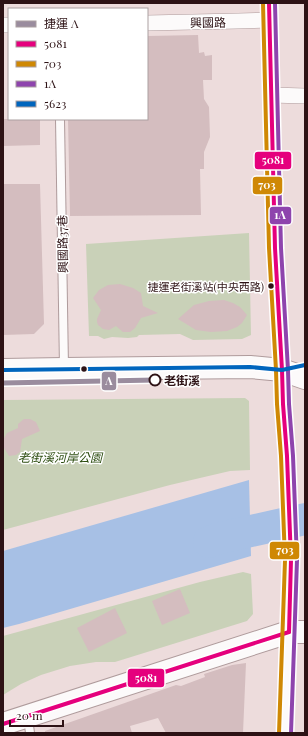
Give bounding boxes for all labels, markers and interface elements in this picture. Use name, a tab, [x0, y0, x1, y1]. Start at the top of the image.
legend	[8, 8, 148, 120]
street label: 興國路	[190, 14, 226, 30]
text: 捷運 A	[44, 15, 79, 31]
text: 5081	[44, 35, 67, 51]
text: 703	[44, 55, 61, 71]
text: 1A	[44, 75, 56, 91]
text: 5623	[44, 95, 66, 111]
line badge: 5081	[254, 151, 292, 170]
text: 5081	[262, 152, 284, 167]
line badge: 703	[252, 176, 283, 195]
text: 703	[258, 177, 276, 192]
line badge: 1A	[269, 206, 292, 225]
text: 1A	[274, 207, 286, 222]
street label: 興國路37巷	[53, 215, 71, 273]
place label: 捷運老街溪站(中央西路)	[148, 279, 264, 294]
marker: 捷運老街溪站(中央西路)	[266, 281, 276, 291]
unlabelled marker	[79, 364, 89, 374]
line badge: A	[101, 371, 117, 391]
place label: 老街溪	[164, 372, 200, 388]
text: A	[104, 373, 113, 388]
marker: 老街溪	[148, 373, 162, 387]
park label: 老街溪河岸公園	[18, 449, 104, 465]
line badge: 703	[269, 541, 300, 560]
text: 703	[276, 542, 294, 557]
line badge: 5081	[127, 668, 165, 688]
text: 5081	[135, 670, 157, 685]
scale bar	[10, 702, 63, 728]
text: 20 m	[16, 707, 43, 723]

